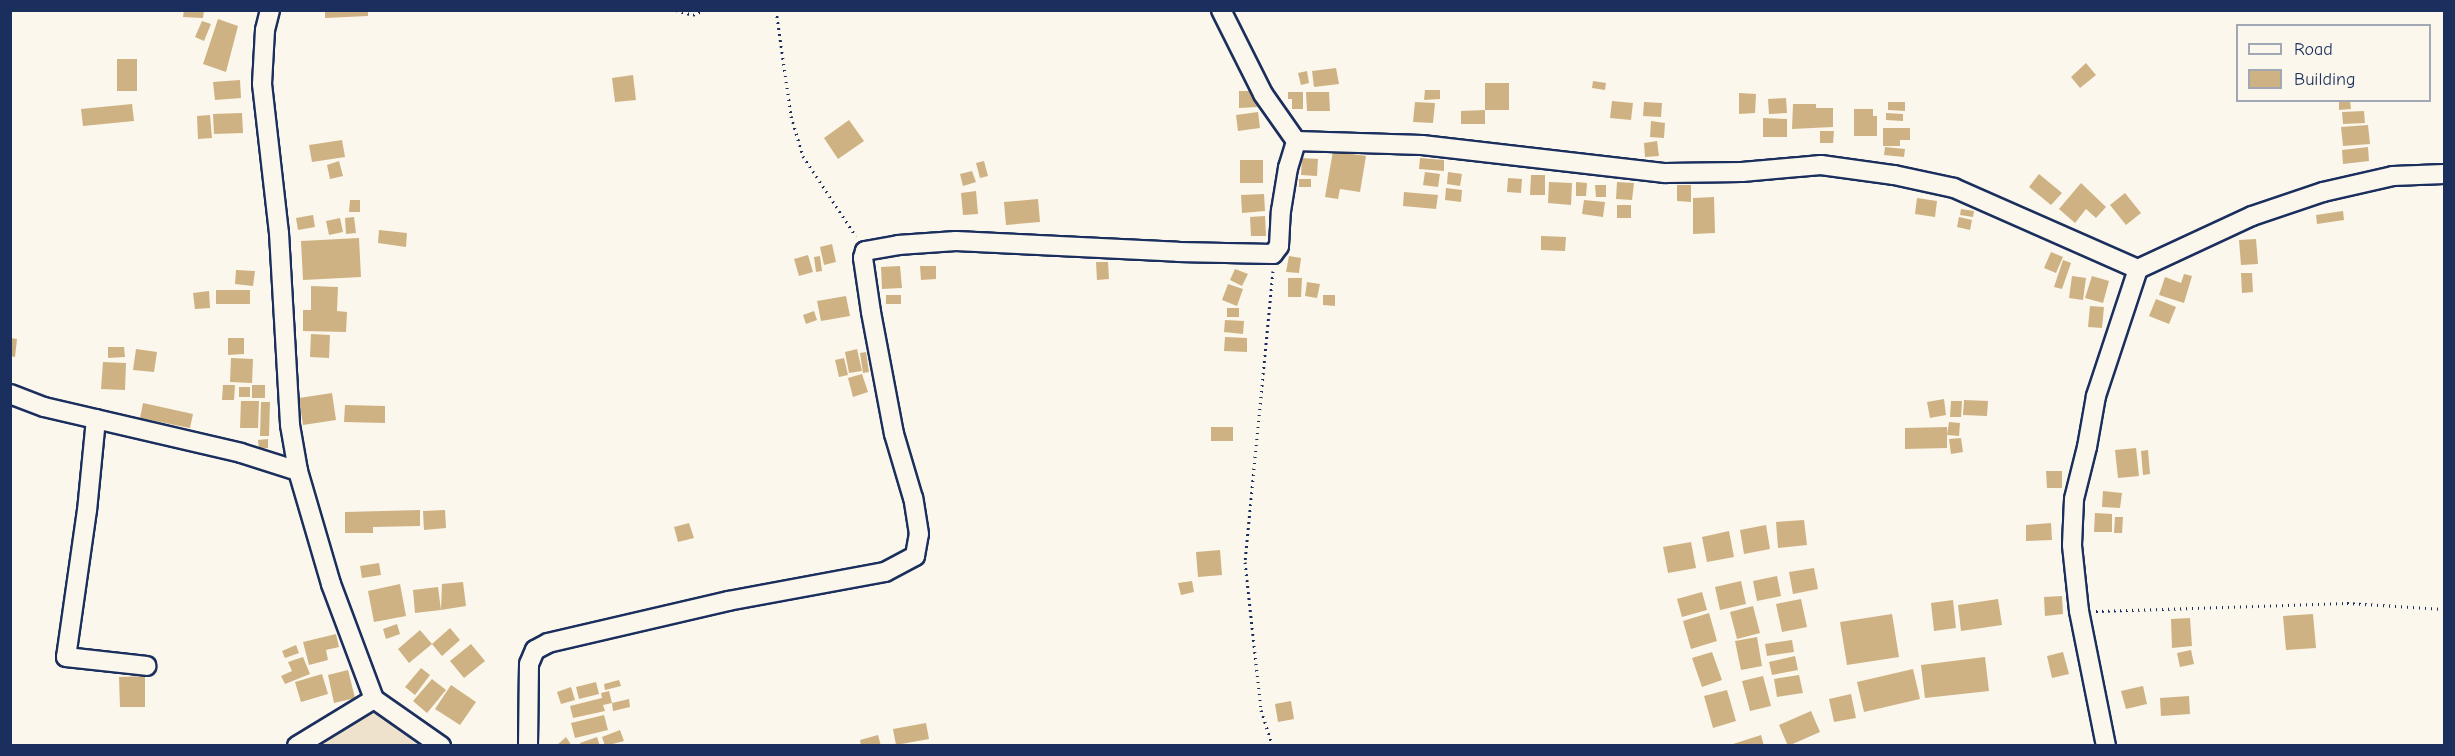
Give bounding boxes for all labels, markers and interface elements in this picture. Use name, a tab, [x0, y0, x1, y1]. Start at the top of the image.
legend	[2236, 24, 2431, 102]
text: Road	[2294, 39, 2333, 60]
text: Building	[2294, 69, 2356, 90]

